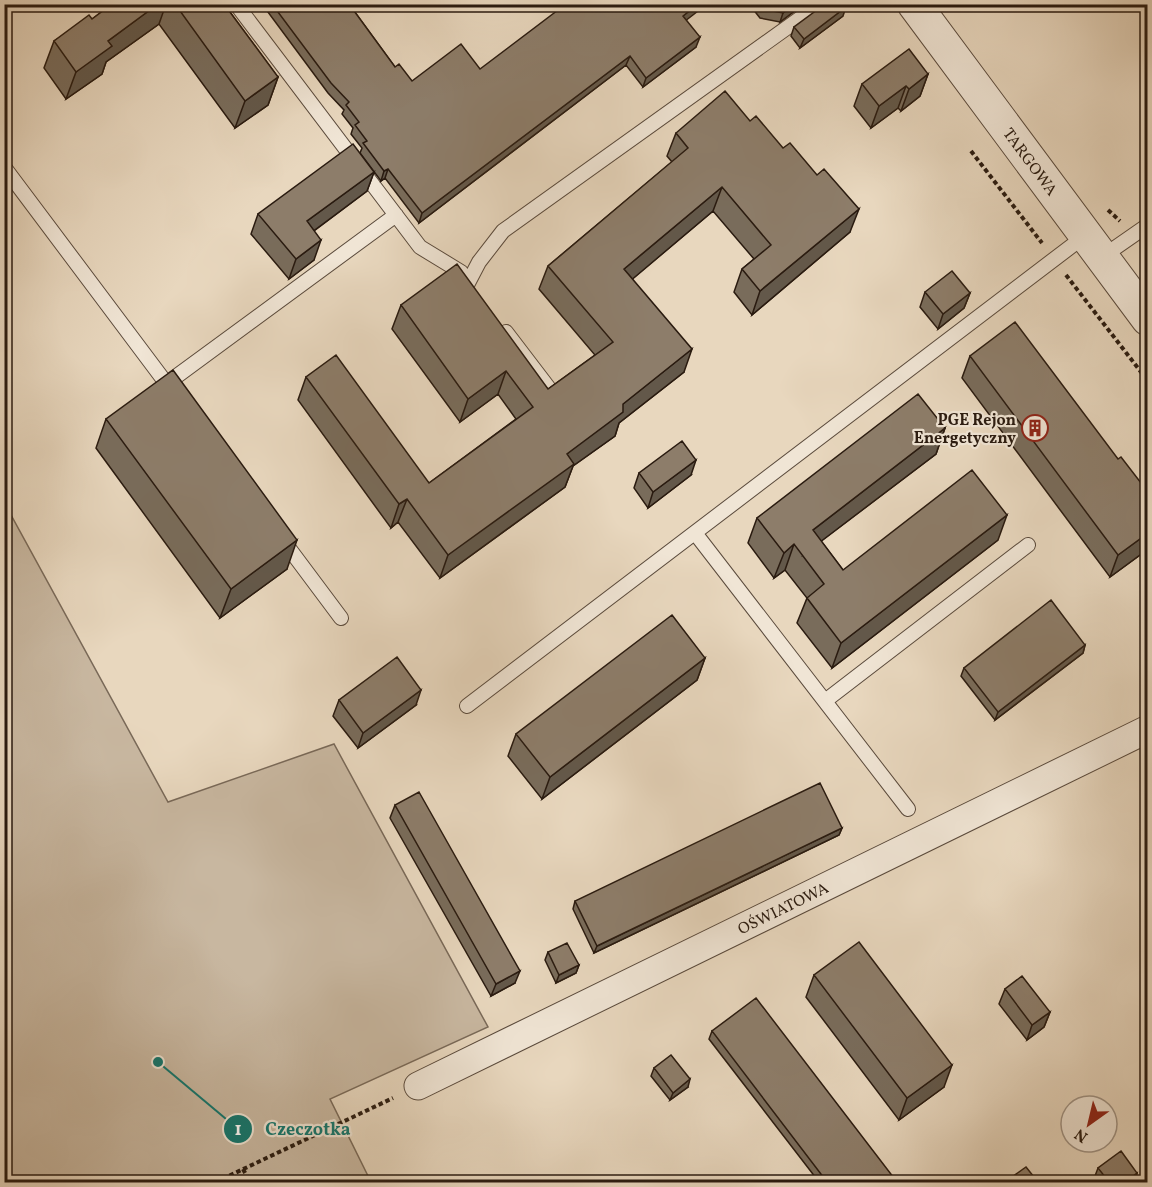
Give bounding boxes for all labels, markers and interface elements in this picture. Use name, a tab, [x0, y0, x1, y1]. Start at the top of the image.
street label: TARGOWA	[997, 124, 1062, 201]
place label: PGE Rejon Energetyczny	[914, 410, 1016, 450]
building icon: PGE Rejon Energetyczny	[1020, 413, 1050, 443]
street label: OŚWIATOWA	[735, 878, 833, 941]
north arrow	[1059, 1094, 1119, 1154]
callout: Czeczotka	[223, 1111, 363, 1147]
text: 1	[234, 1118, 242, 1143]
text: Czeczotka	[265, 1118, 351, 1143]
text: N	[1070, 1122, 1093, 1147]

